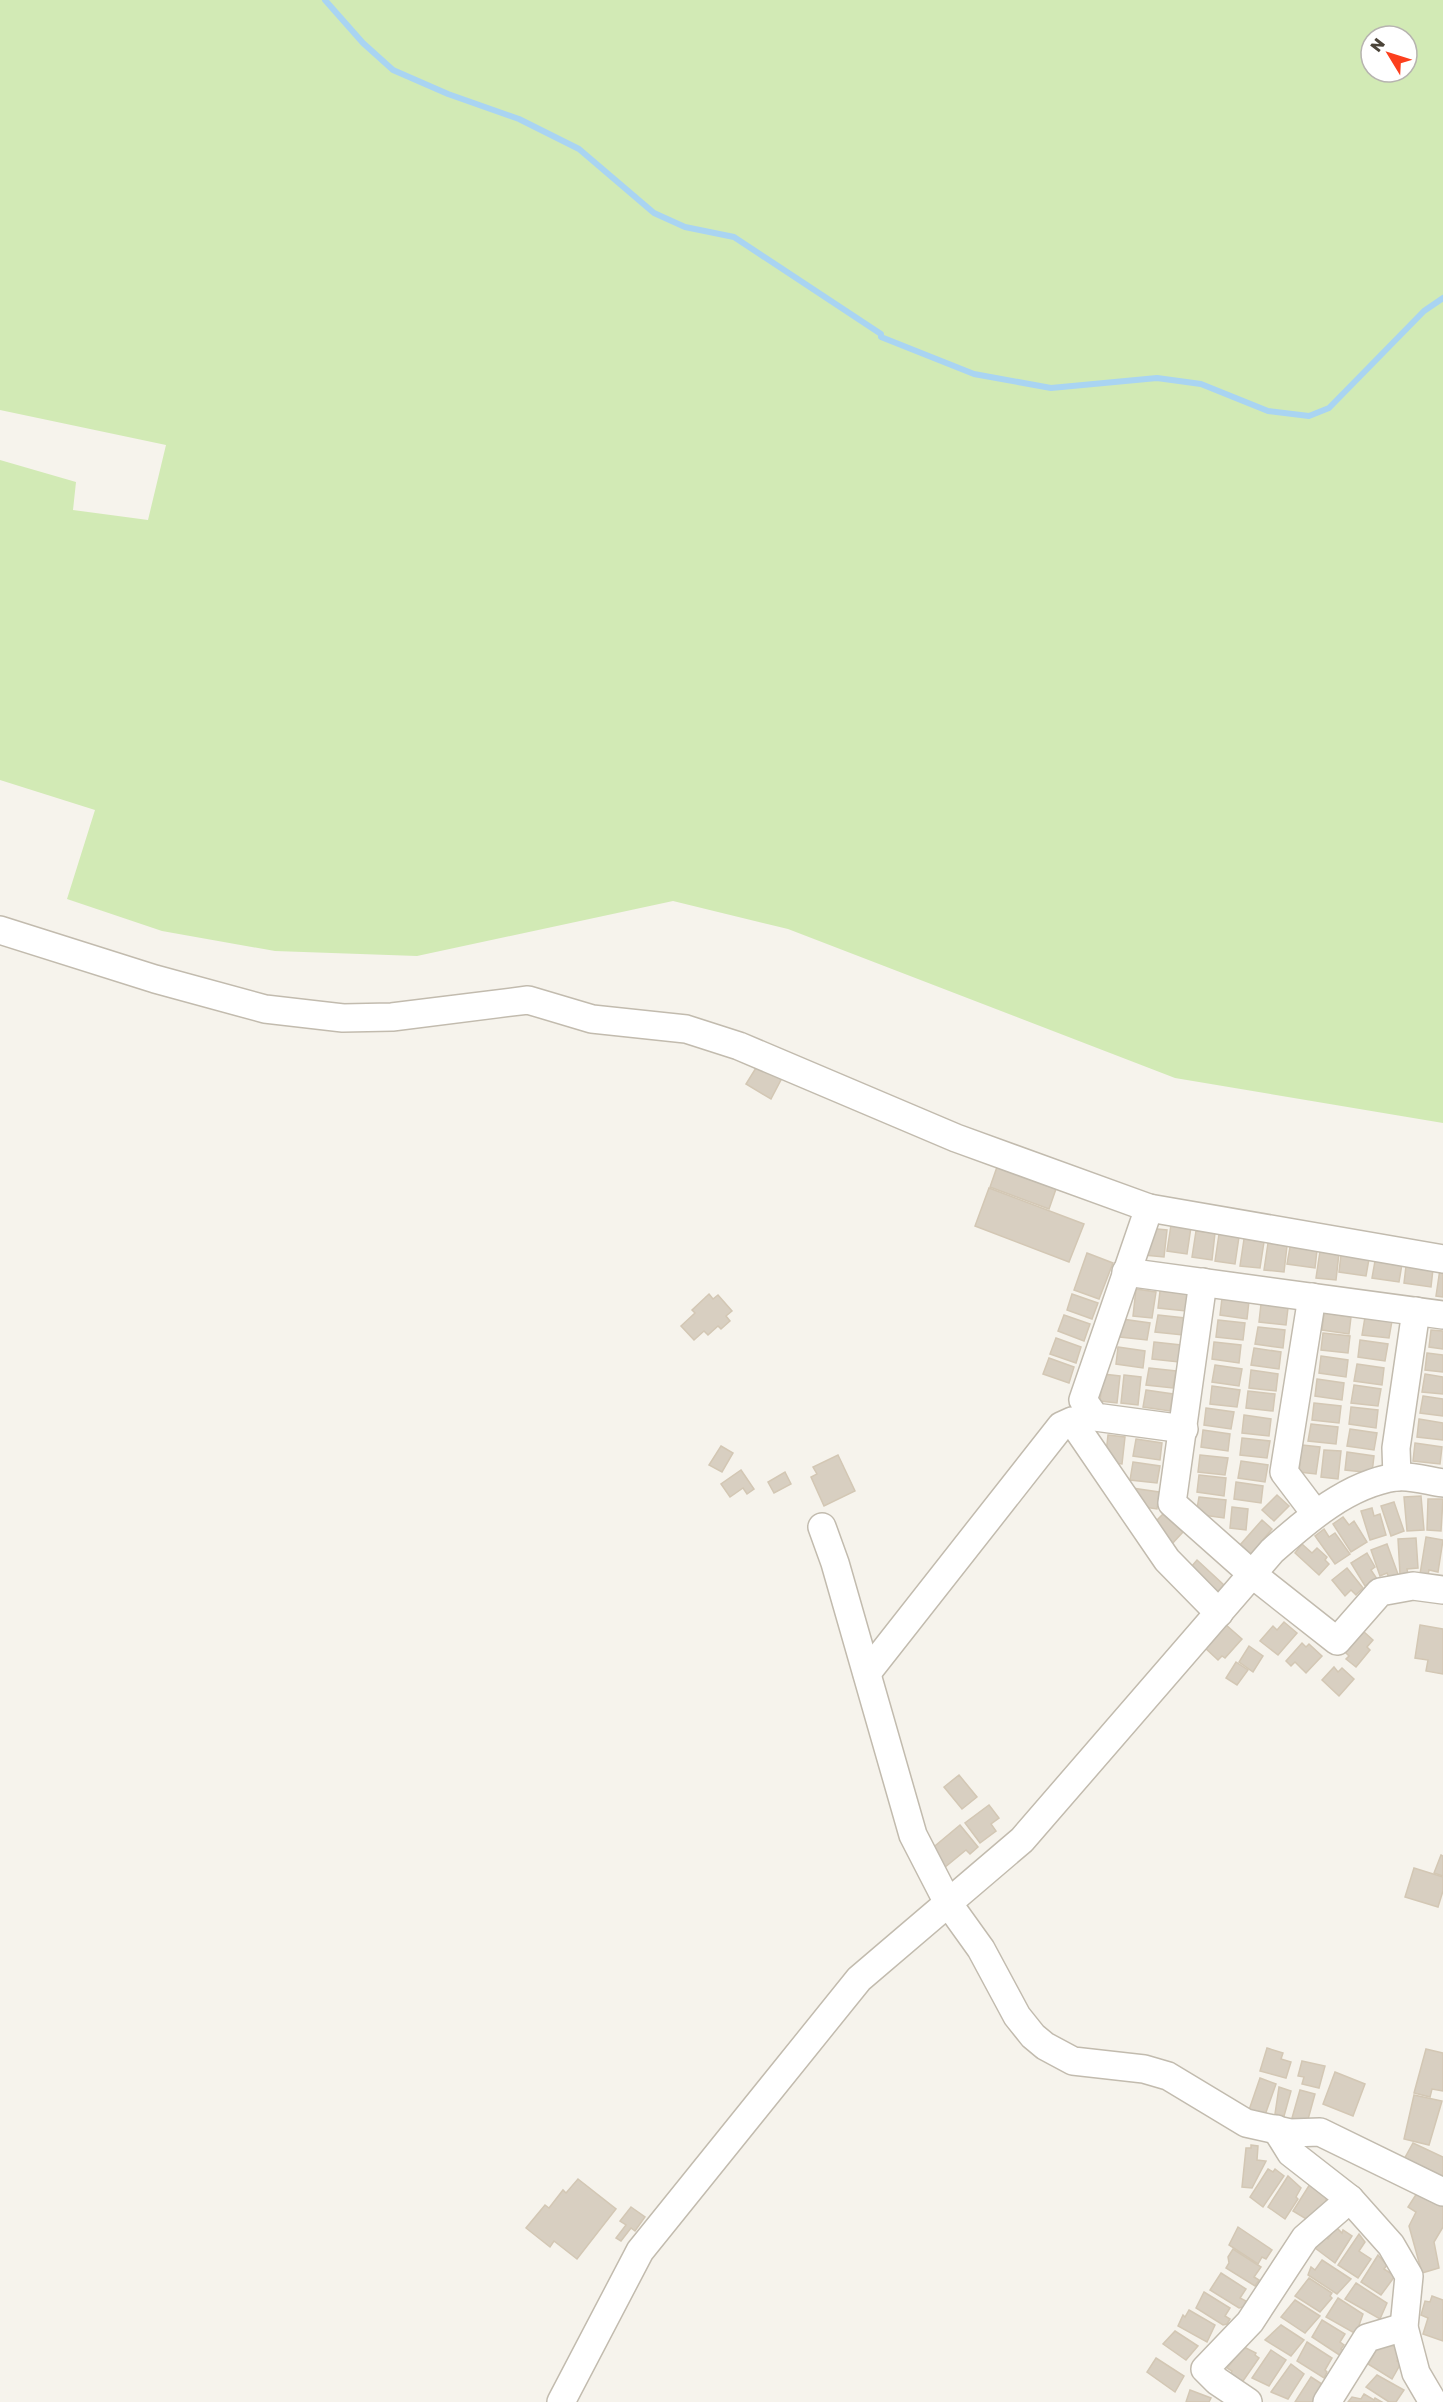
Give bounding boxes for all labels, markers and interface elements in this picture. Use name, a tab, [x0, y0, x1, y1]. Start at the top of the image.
north arrow	[1359, 24, 1419, 84]
text: N	[1366, 34, 1389, 56]

